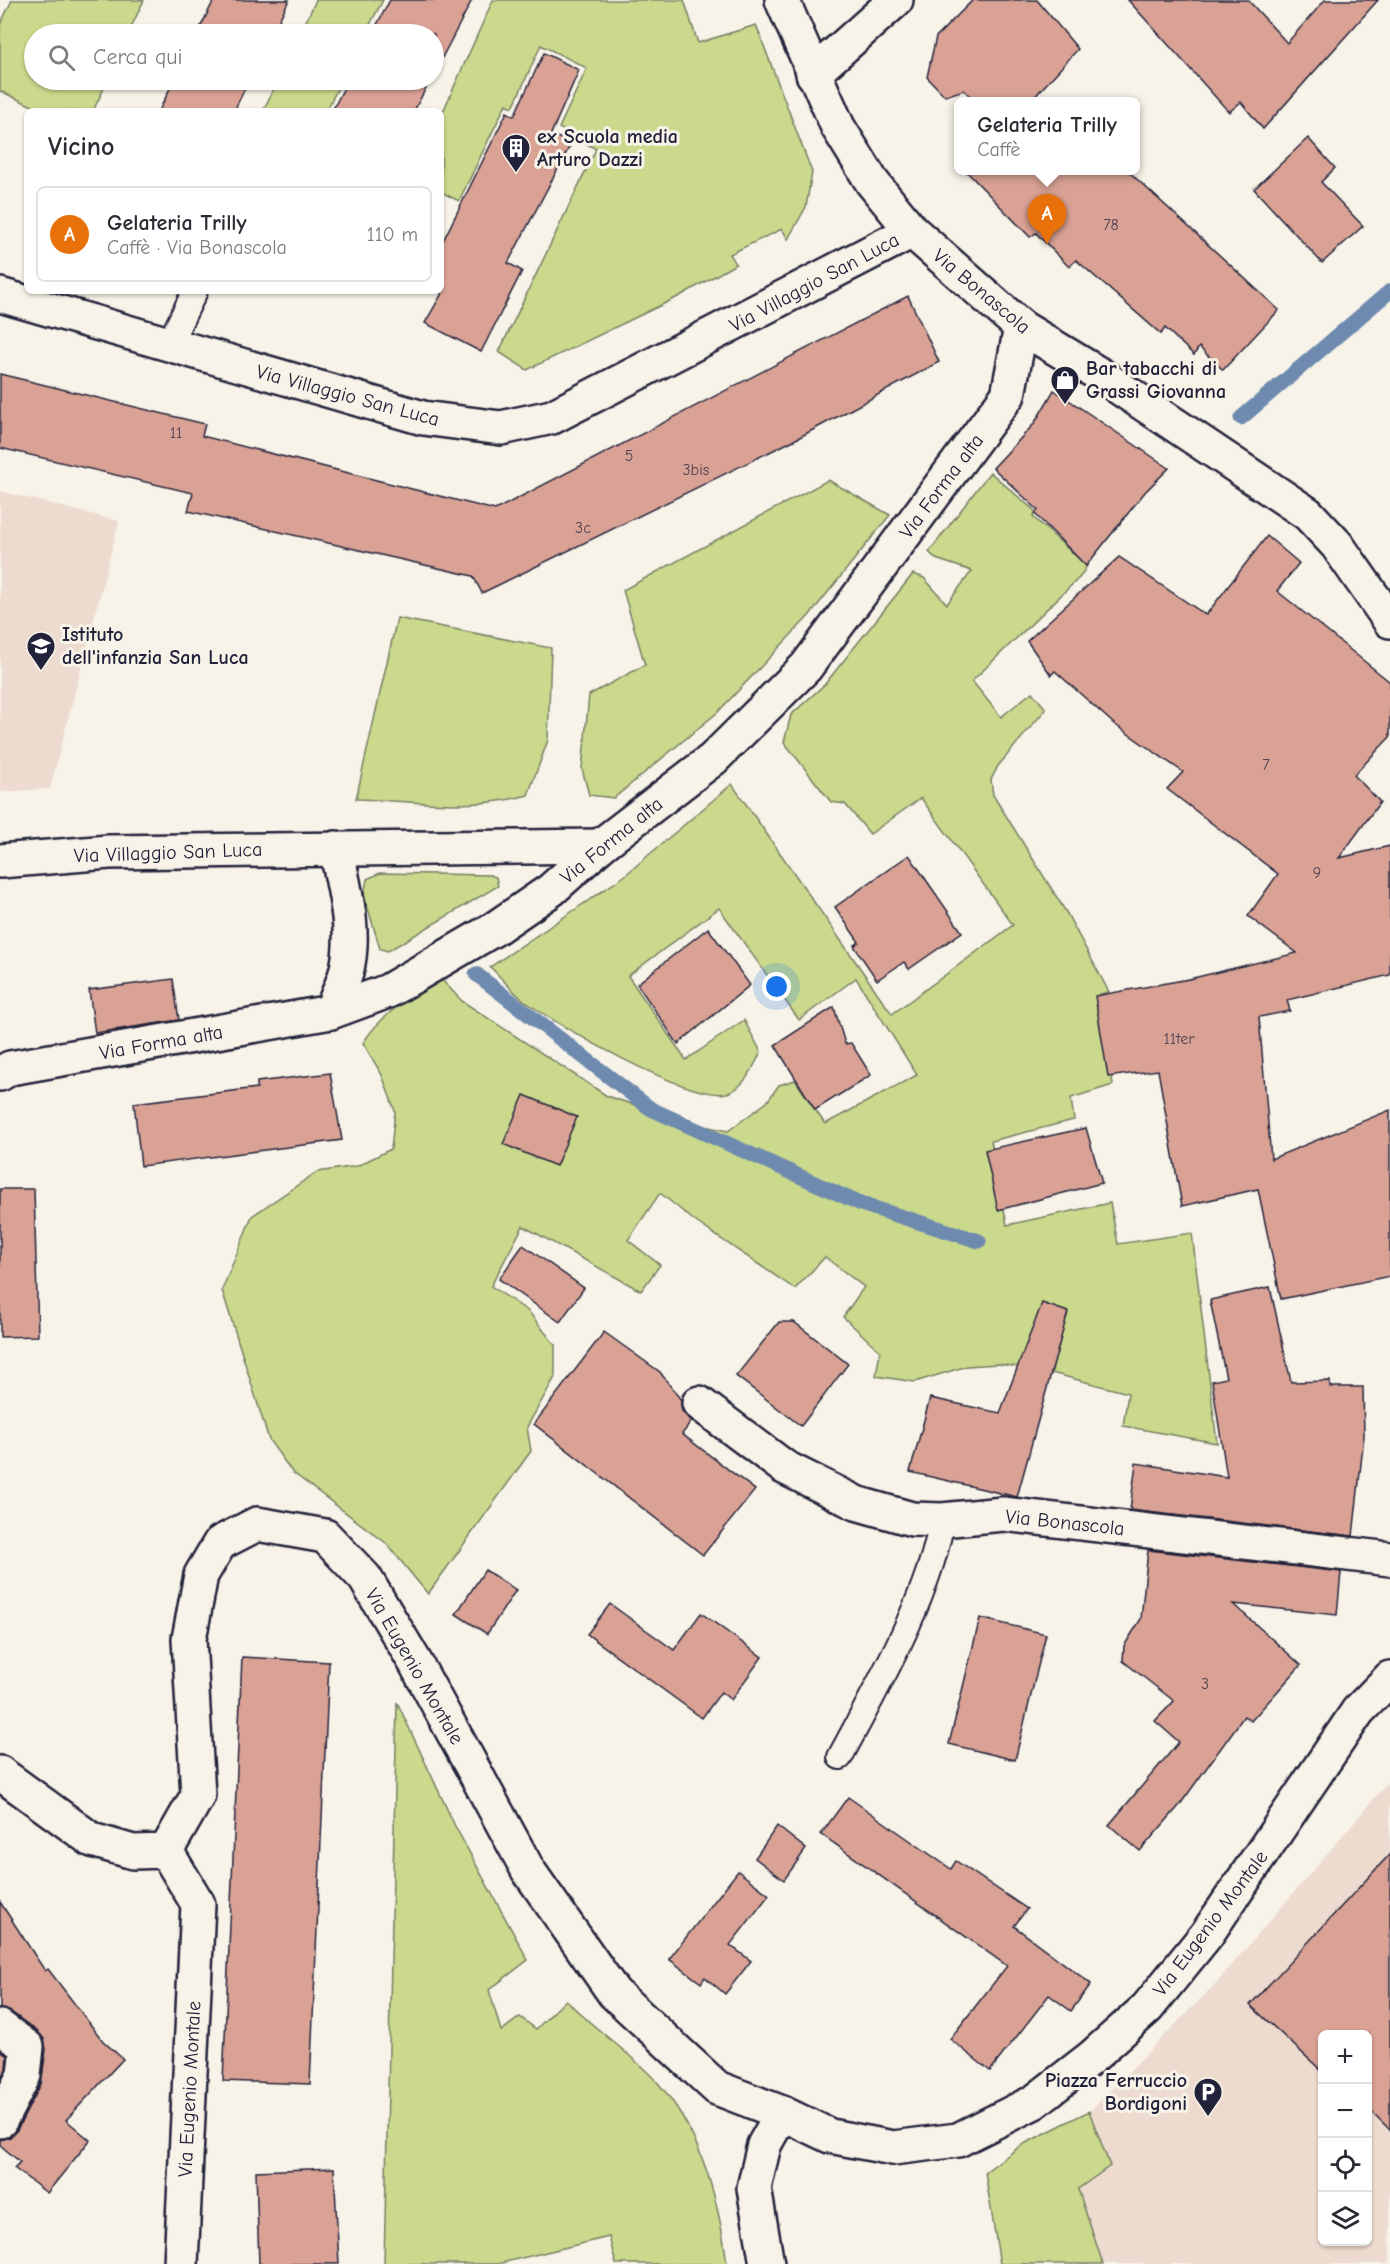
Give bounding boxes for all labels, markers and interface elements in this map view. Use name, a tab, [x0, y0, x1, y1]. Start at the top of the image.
search box	[24, 24, 444, 90]
icon: search	[45, 41, 78, 74]
text: Cerca qui	[93, 44, 183, 70]
popup	[954, 97, 1140, 175]
text: Gelateria Trilly	[977, 112, 1117, 138]
place label: ex Scuola media Arturo Dazzi	[537, 125, 678, 171]
text: Vicino	[48, 132, 114, 162]
building icon: ex Scuola media Arturo Dazzi	[500, 132, 532, 174]
text: Caffè	[977, 138, 1020, 161]
pin: A	[1028, 194, 1066, 244]
text: Gelateria Trilly	[107, 210, 247, 236]
house number: 78	[1103, 216, 1119, 234]
text: A	[64, 223, 75, 246]
text: 110 m	[367, 223, 418, 246]
street label: Via Villaggio San Luca	[726, 228, 903, 337]
text: Caffè · Via Bonascola	[107, 236, 287, 259]
street label: Via Bonascola	[928, 244, 1035, 339]
place label: Bar tabacchi di Grassi Giovanna	[1086, 357, 1226, 403]
street label: Via Villaggio San Luca	[254, 360, 442, 431]
shop icon: Bar tabacchi di Grassi Giovanna	[1049, 364, 1081, 406]
house number: 11	[170, 424, 182, 442]
street label: Via Forma alta	[895, 430, 988, 543]
house number: 5	[625, 447, 633, 465]
house number: 3bis	[683, 461, 710, 479]
house number: 3c	[575, 519, 591, 537]
place label: Istituto dell'infanzia San Luca	[62, 623, 249, 669]
school or university icon: Istituto dell'infanzia San Luca	[25, 630, 57, 672]
house number: 7	[1262, 756, 1270, 774]
street label: Via Forma alta	[556, 792, 667, 889]
street label: Via Villaggio San Luca	[73, 838, 263, 867]
house number: 9	[1313, 864, 1321, 882]
your location	[762, 972, 791, 1001]
street label: Via Forma alta	[98, 1020, 225, 1065]
house number: 11ter	[1163, 1030, 1195, 1048]
street label: Via Bonascola	[1004, 1505, 1126, 1540]
street label: Via Eugenio Montale	[361, 1584, 469, 1748]
house number: 3	[1201, 1675, 1209, 1693]
street label: Via Eugenio Montale	[1148, 1846, 1273, 2001]
street label: Via Eugenio Montale	[173, 2000, 206, 2178]
map controls	[1318, 2030, 1372, 2246]
button: +	[1318, 2030, 1372, 2084]
place label: Piazza Ferruccio Bordigoni	[1045, 2069, 1187, 2115]
parking icon: Piazza Ferruccio Bordigoni	[1192, 2076, 1224, 2118]
button: −	[1318, 2084, 1372, 2138]
button: locate	[1318, 2138, 1372, 2192]
button: layers	[1318, 2192, 1372, 2246]

